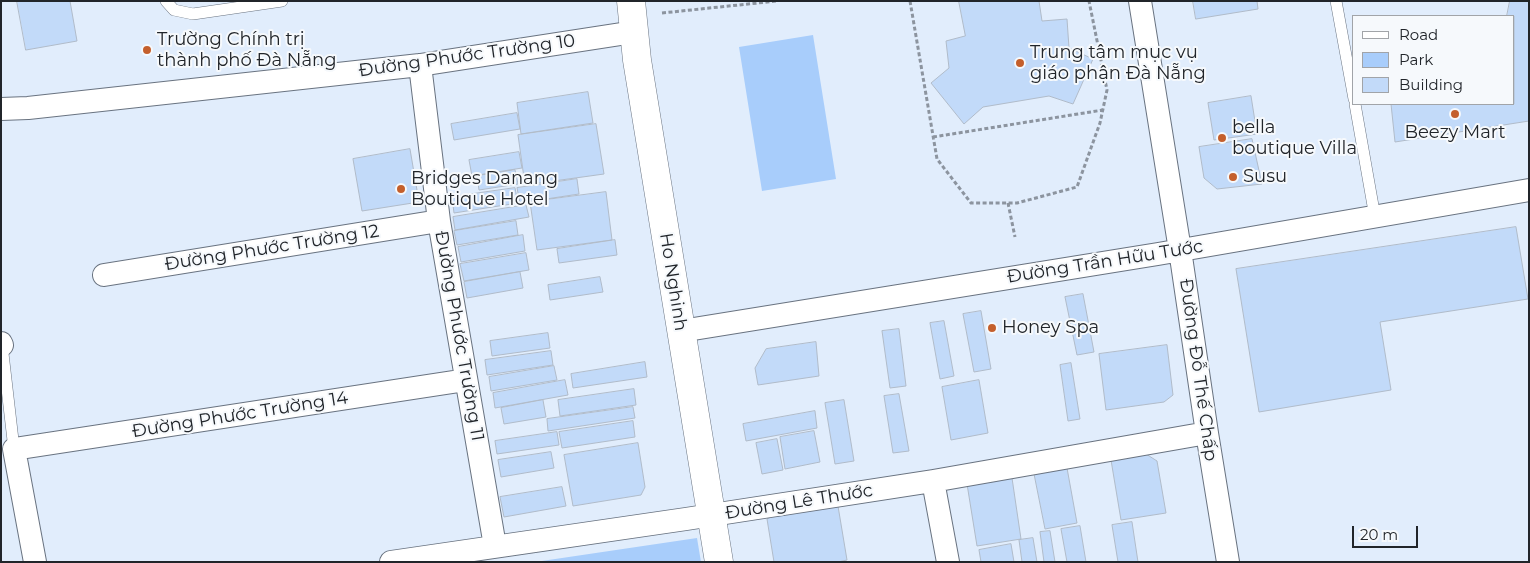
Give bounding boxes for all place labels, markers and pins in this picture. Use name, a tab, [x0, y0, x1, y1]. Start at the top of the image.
place label: Trường Chính trị thành phố Đà Nẵng	[157, 29, 337, 72]
place label: Trung tâm mục vụ giáo phận Đà Nẵng	[1030, 42, 1206, 84]
marker: Trường Chính trị thành phố Đà Nẵng	[141, 44, 153, 56]
marker: Trung tâm mục vụ giáo phận Đà Nẵng	[1014, 57, 1026, 69]
marker: Beezy Mart	[1449, 108, 1461, 120]
place label: bella boutique Villa	[1232, 117, 1357, 160]
place label: Beezy Mart	[1404, 122, 1506, 144]
marker: bella boutique Villa	[1216, 132, 1228, 144]
place label: Susu	[1243, 166, 1287, 188]
place label: Bridges Danang Boutique Hotel	[411, 168, 558, 210]
marker: Susu	[1227, 171, 1239, 183]
marker: Bridges Danang Boutique Hotel	[395, 183, 407, 195]
place label: Honey Spa	[1002, 317, 1099, 339]
marker: Honey Spa	[986, 322, 998, 334]

